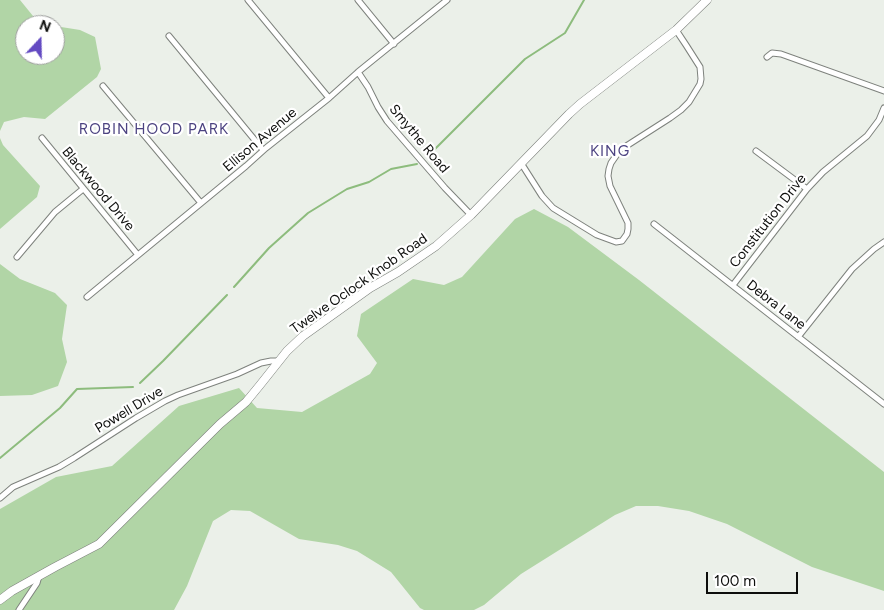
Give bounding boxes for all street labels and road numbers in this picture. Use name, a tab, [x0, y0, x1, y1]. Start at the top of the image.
street label: Smythe Road	[386, 101, 452, 177]
street label: Ellison Avenue	[220, 104, 300, 176]
street label: Blackwood Drive	[58, 144, 138, 234]
street label: Constitution Drive	[726, 171, 810, 271]
street label: Twelve Oclock Knob Road	[287, 230, 431, 338]
street label: Debra Lane	[743, 277, 809, 333]
street label: Powell Drive	[92, 383, 166, 437]

